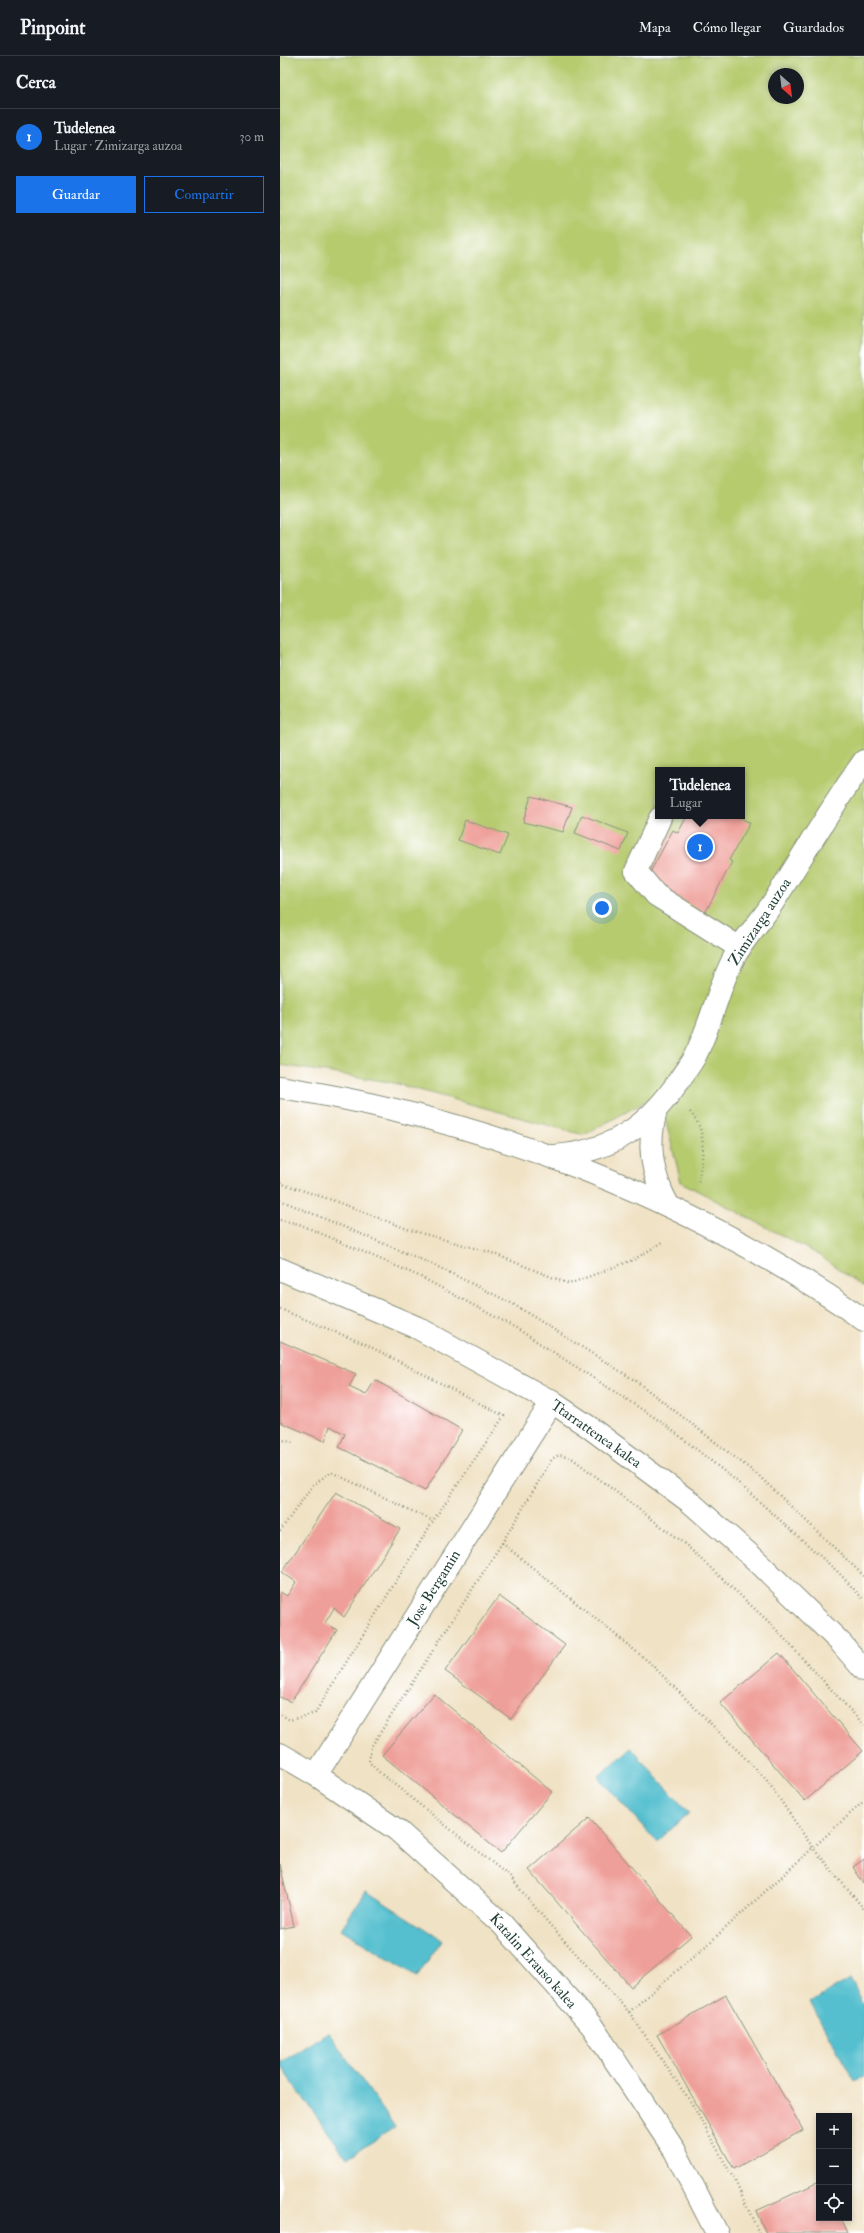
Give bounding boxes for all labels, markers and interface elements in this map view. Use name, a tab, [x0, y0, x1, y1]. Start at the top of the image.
text: Pinpoint	[20, 16, 85, 40]
text: Mapa	[639, 19, 671, 36]
text: Cómo llegar	[693, 19, 761, 36]
text: Guardados	[783, 19, 844, 36]
north arrow	[768, 68, 804, 104]
text: Cerca	[16, 72, 56, 93]
text: Tudelenea	[54, 119, 115, 138]
text: 1	[27, 129, 31, 145]
text: 30 m	[240, 129, 264, 145]
text: Lugar · Zimizarga auzoa	[54, 138, 182, 154]
button: Guardar	[16, 176, 136, 213]
button: Compartir	[144, 176, 264, 213]
popup	[655, 767, 745, 819]
text: Tudelenea	[669, 776, 731, 795]
text: Lugar	[669, 795, 702, 811]
pin: 1	[687, 832, 713, 862]
street label: Zimizarga auzoa	[724, 874, 796, 970]
your location	[592, 898, 612, 918]
street label: Ttarrattenea kalea	[547, 1396, 646, 1473]
street label: Jose Bergamin	[403, 1546, 466, 1631]
street label: Katalin Erauso kalea	[485, 1909, 581, 2013]
map controls	[816, 2113, 852, 2221]
button: +	[816, 2113, 852, 2149]
button: −	[816, 2149, 852, 2185]
button: locate	[816, 2185, 852, 2221]

